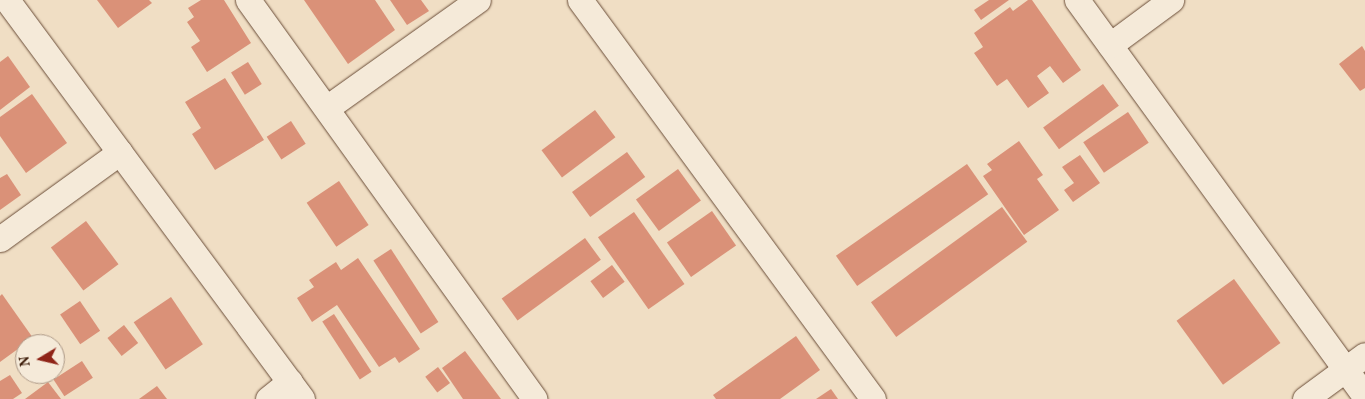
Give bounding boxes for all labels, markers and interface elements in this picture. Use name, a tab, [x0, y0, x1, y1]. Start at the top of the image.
north arrow	[15, 334, 65, 384]
text: N	[16, 355, 36, 368]

